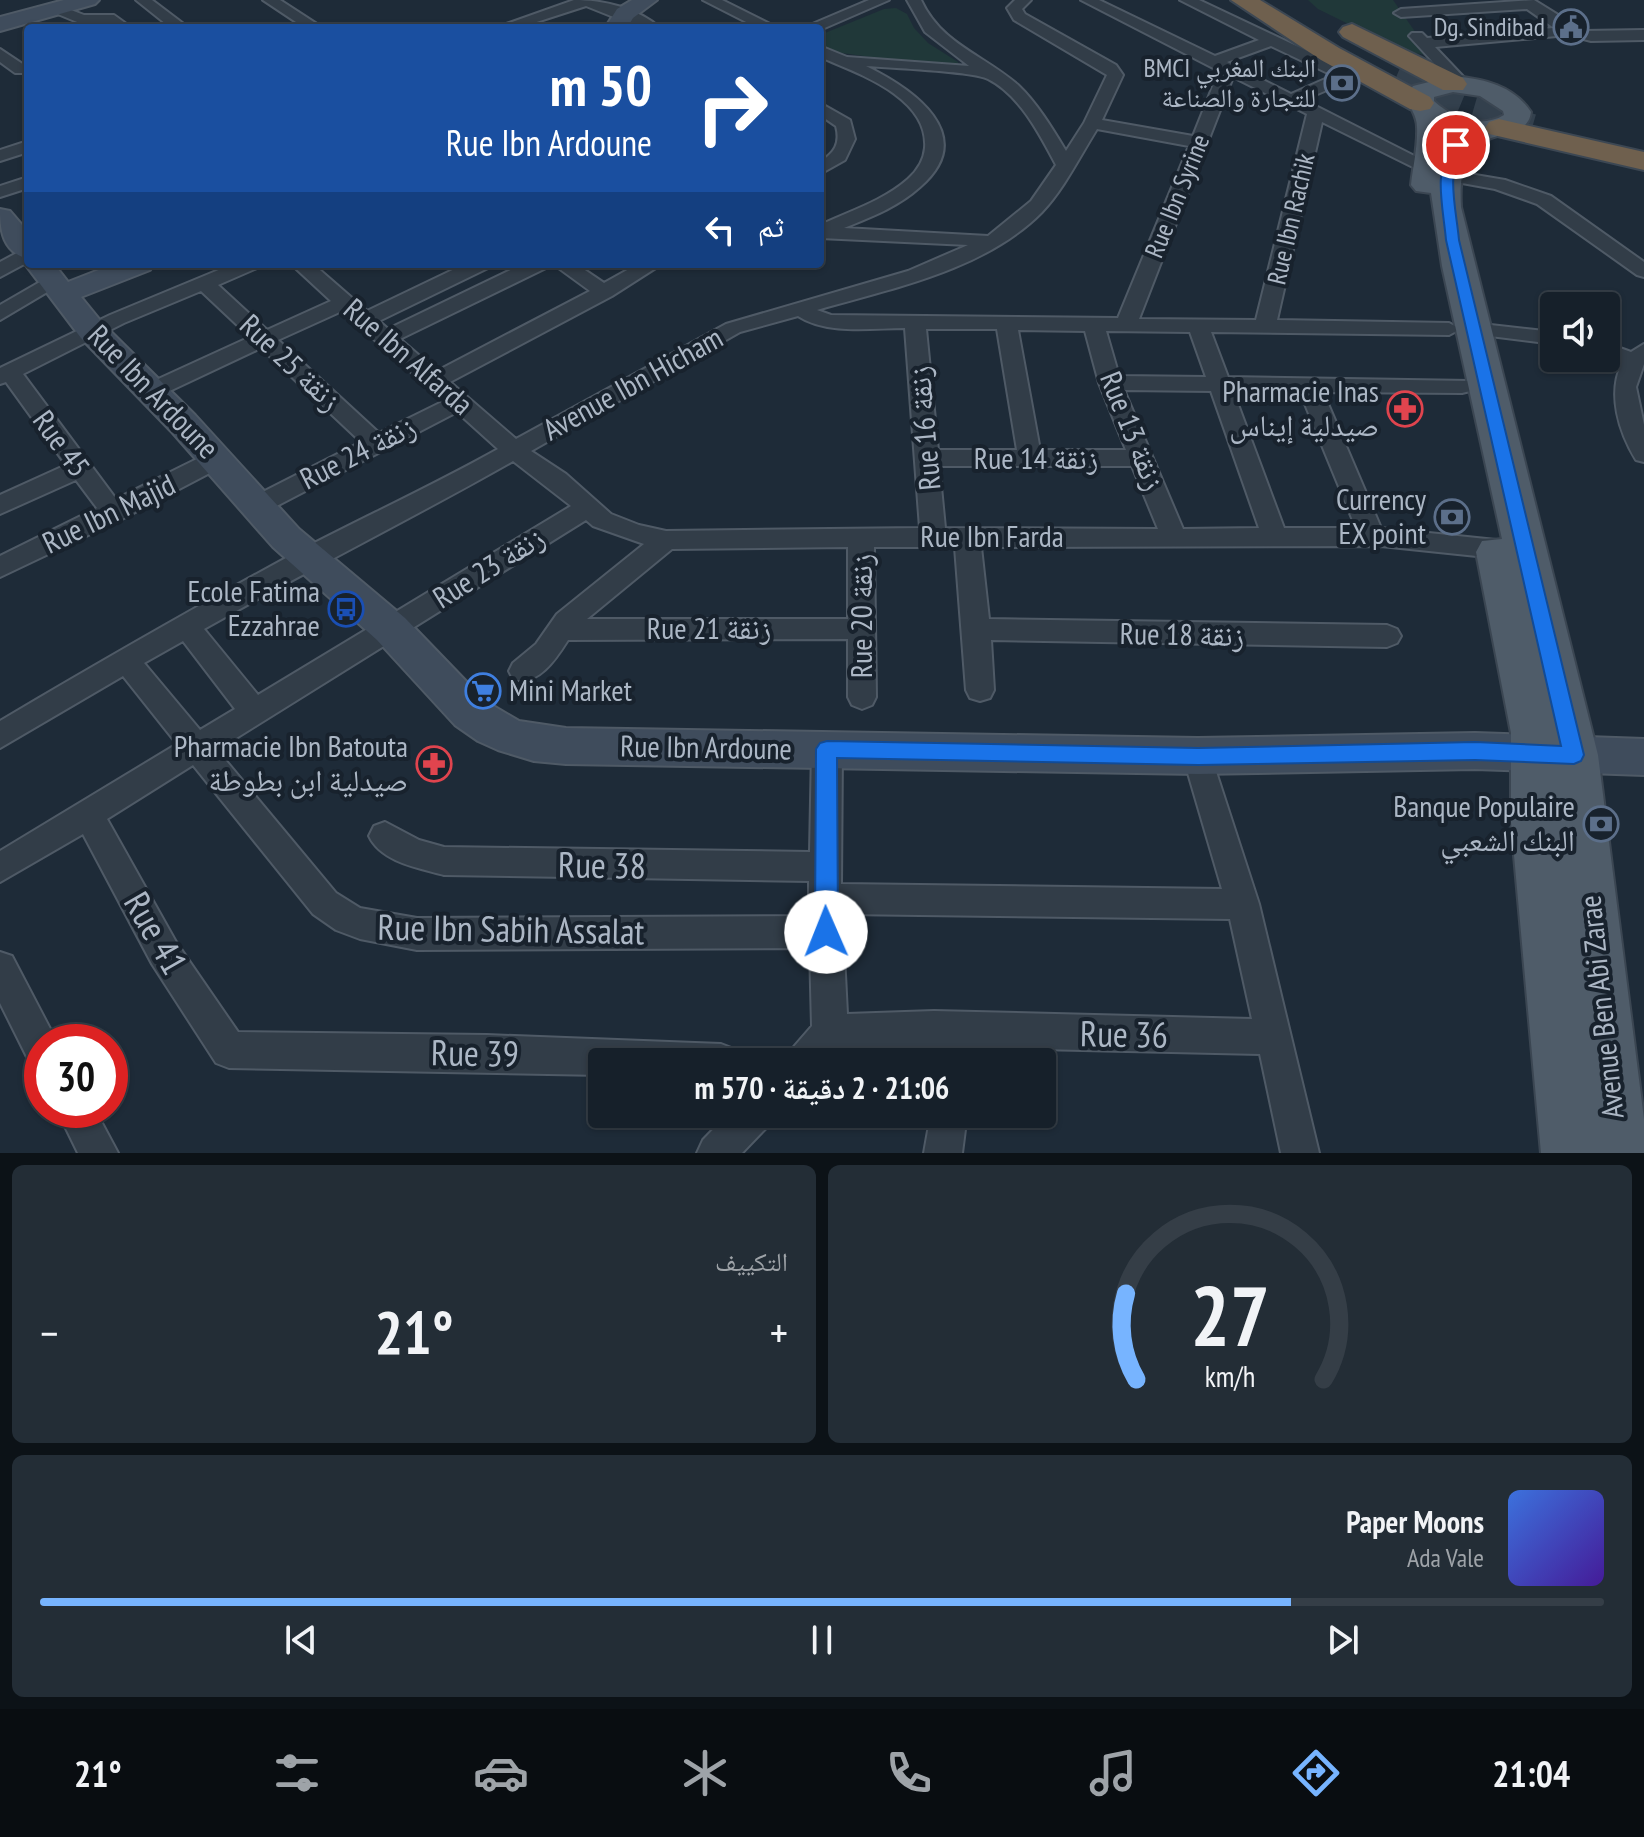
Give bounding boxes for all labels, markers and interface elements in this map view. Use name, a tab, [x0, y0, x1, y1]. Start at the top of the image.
public building icon: Dg. Sindibad	[1552, 8, 1590, 46]
place label: Dg. Sindibad	[1434, 10, 1545, 43]
text: 50 m	[550, 49, 652, 121]
place label: BMCI البنك المغربي للتجارة والصناعة	[1143, 51, 1316, 114]
icon: right	[680, 56, 784, 160]
bank icon: BMCI البنك المغربي للتجارة والصناعة	[1323, 64, 1361, 102]
pin	[1422, 111, 1490, 179]
text: Rue Ibn Ardoune	[446, 119, 652, 166]
icon: arrive	[1434, 123, 1478, 167]
street label: Rue Ibn Syrine	[1137, 129, 1216, 262]
street label: Rue Ibn Rachik	[1259, 150, 1322, 288]
text: ثم	[758, 206, 784, 245]
icon: left	[698, 208, 742, 252]
street label: Rue Ibn Alfarda	[336, 289, 482, 423]
map controls	[1540, 292, 1620, 372]
button: sound	[1540, 292, 1620, 372]
street label: Rue 25 زنقة	[232, 305, 350, 419]
street label: Rue Ibn Ardoune	[80, 316, 228, 466]
street label: Avenue Ibn Hicham	[535, 317, 729, 448]
street label: Rue 16 زنقة	[899, 364, 948, 492]
street label: Rue 13 زنقة	[1092, 365, 1175, 495]
place label: Pharmacie Inas صيدلية إيناس	[1222, 371, 1379, 445]
pharmacy icon: Pharmacie Inas صيدلية إيناس	[1386, 390, 1424, 428]
street label: Rue 45	[25, 402, 99, 484]
street label: Rue 24 زنقة	[293, 406, 422, 497]
street label: Rue 14 زنقة	[974, 438, 1098, 477]
street label: Rue Ibn Majid	[36, 464, 181, 561]
place label: Currency EX point	[1336, 479, 1427, 552]
bank icon: Currency EX point	[1433, 498, 1471, 536]
street label: Rue Ibn Farda	[920, 516, 1064, 555]
street label: Rue 23 زنقة	[425, 517, 551, 616]
street label: Rue 20 زنقة	[841, 554, 880, 678]
place label: Ecole Fatima Ezzahrae	[188, 571, 320, 644]
bus stop icon: Ecole Fatima Ezzahrae	[327, 590, 365, 628]
street label: Rue 21 زنقة	[647, 608, 771, 647]
street label: Rue 18 زنقة	[1119, 613, 1245, 654]
place label: Mini Market	[509, 670, 633, 709]
supermarket icon: Mini Market	[464, 672, 502, 710]
place label: Pharmacie Ibn Batouta صيدلية ابن بطوطة	[174, 726, 408, 799]
street label: Rue Ibn Ardoune	[620, 726, 792, 767]
pharmacy icon: Pharmacie Ibn Batouta صيدلية ابن بطوطة	[415, 745, 453, 783]
place label: Banque Populaire البنك الشعبي	[1393, 786, 1575, 865]
bank icon: Banque Populaire البنك الشعبي	[1582, 805, 1620, 843]
street label: Rue 38	[558, 840, 646, 889]
street label: Rue 41	[114, 883, 199, 983]
position arrow	[784, 890, 868, 974]
street label: Avenue Ben Abi Zarae	[1569, 894, 1632, 1121]
street label: Rue Ibn Sabih Assalat	[377, 903, 645, 954]
street label: Rue 36	[1080, 1009, 1168, 1058]
speed limit sign: 30	[24, 1024, 128, 1128]
street label: Rue 39	[431, 1028, 519, 1077]
text: 21:06 · 2 دقيقة · 570 m	[695, 1068, 949, 1107]
text: التكييف	[715, 1245, 788, 1278]
text: 27	[1190, 1261, 1270, 1369]
text: 21°	[374, 1293, 454, 1371]
text: −	[40, 1304, 58, 1361]
text: +	[770, 1304, 788, 1361]
text: km/h	[1205, 1358, 1255, 1395]
text: Paper Moons	[1346, 1502, 1484, 1541]
text: Ada Vale	[1407, 1541, 1484, 1574]
icon: previous	[279, 1618, 323, 1662]
icon: pause	[800, 1618, 844, 1662]
icon: next	[1321, 1618, 1365, 1662]
icon: filters	[269, 1745, 325, 1801]
icon: car	[473, 1745, 529, 1801]
icon: climate	[677, 1745, 733, 1801]
icon: phone	[881, 1745, 937, 1801]
icon: music	[1085, 1745, 1141, 1801]
icon: directions	[1288, 1745, 1344, 1801]
text: 21°	[74, 1750, 122, 1797]
text: 21:04	[1492, 1750, 1570, 1797]

